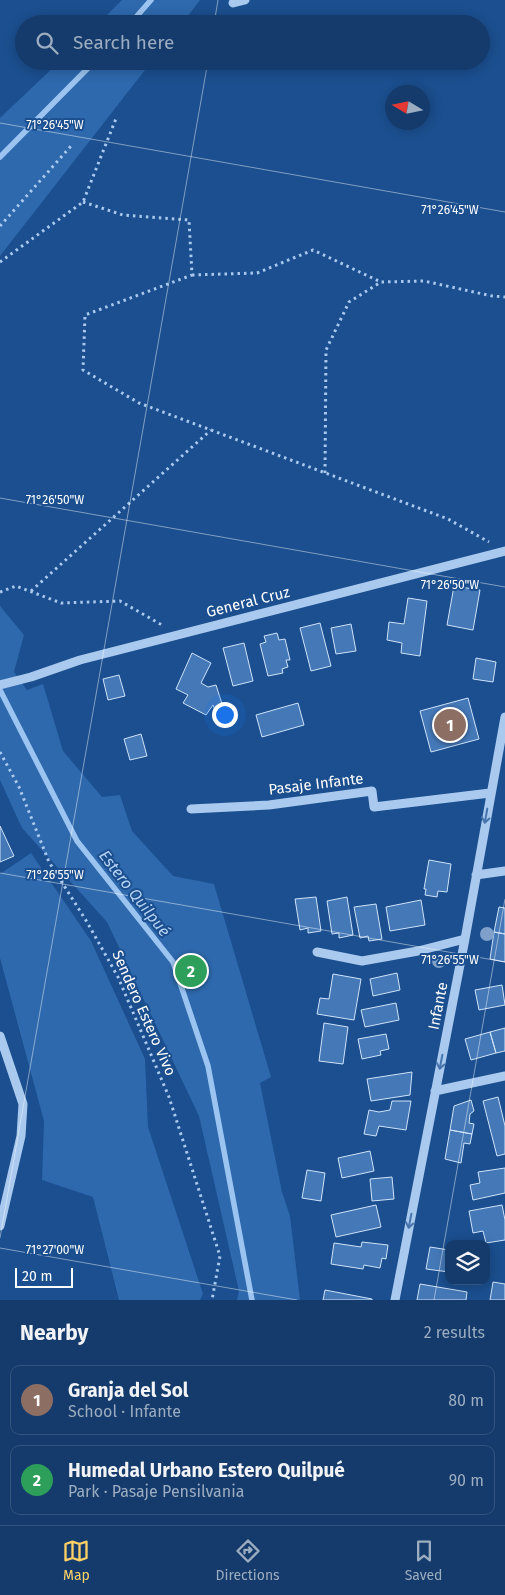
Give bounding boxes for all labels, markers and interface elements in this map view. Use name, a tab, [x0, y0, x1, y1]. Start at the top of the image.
search box	[15, 15, 490, 70]
icon: search	[33, 29, 61, 57]
text: Search here	[73, 31, 174, 54]
north arrow	[385, 85, 430, 130]
text: 71°26'45"W	[26, 118, 84, 132]
text: 71°26'45"W	[421, 203, 479, 217]
text: 71°26'50"W	[26, 493, 84, 507]
text: 71°26'50"W	[421, 578, 479, 592]
street label: General Cruz	[204, 583, 292, 621]
your location	[212, 702, 238, 728]
pin: 1	[434, 706, 466, 744]
street label: Pasaje Infante	[268, 769, 364, 799]
one-way arrow	[481, 808, 491, 824]
water label: Estero Quilpué	[95, 846, 174, 940]
text: 71°26'55"W	[26, 868, 84, 882]
street label: Sendero Estero Vivo	[108, 947, 180, 1079]
pin: 2	[175, 952, 207, 990]
text: 71°26'55"W	[421, 953, 479, 967]
street label: Infante	[425, 981, 451, 1031]
one-way arrow	[435, 1053, 445, 1069]
one-way arrow	[405, 1213, 415, 1229]
map controls	[445, 1240, 490, 1285]
button: layers	[445, 1240, 490, 1285]
text: 71°27'00"W	[26, 1243, 84, 1257]
scale bar	[15, 1265, 72, 1288]
text: 20 m	[22, 1268, 52, 1285]
text: Nearby	[20, 1320, 88, 1346]
text: 2 results	[424, 1323, 485, 1342]
text: Granja del Sol	[68, 1379, 188, 1402]
text: 1	[33, 1391, 41, 1410]
text: 80 m	[448, 1391, 484, 1410]
text: School · Infante	[68, 1402, 181, 1421]
text: Humedal Urbano Estero Quilpué	[68, 1459, 345, 1482]
text: 2	[33, 1471, 41, 1490]
text: 90 m	[449, 1471, 484, 1490]
text: Park · Pasaje Pensilvania	[68, 1482, 244, 1501]
tab: Map	[62, 1537, 90, 1584]
tab: Directions	[215, 1537, 280, 1584]
tab: Saved	[405, 1537, 443, 1584]

